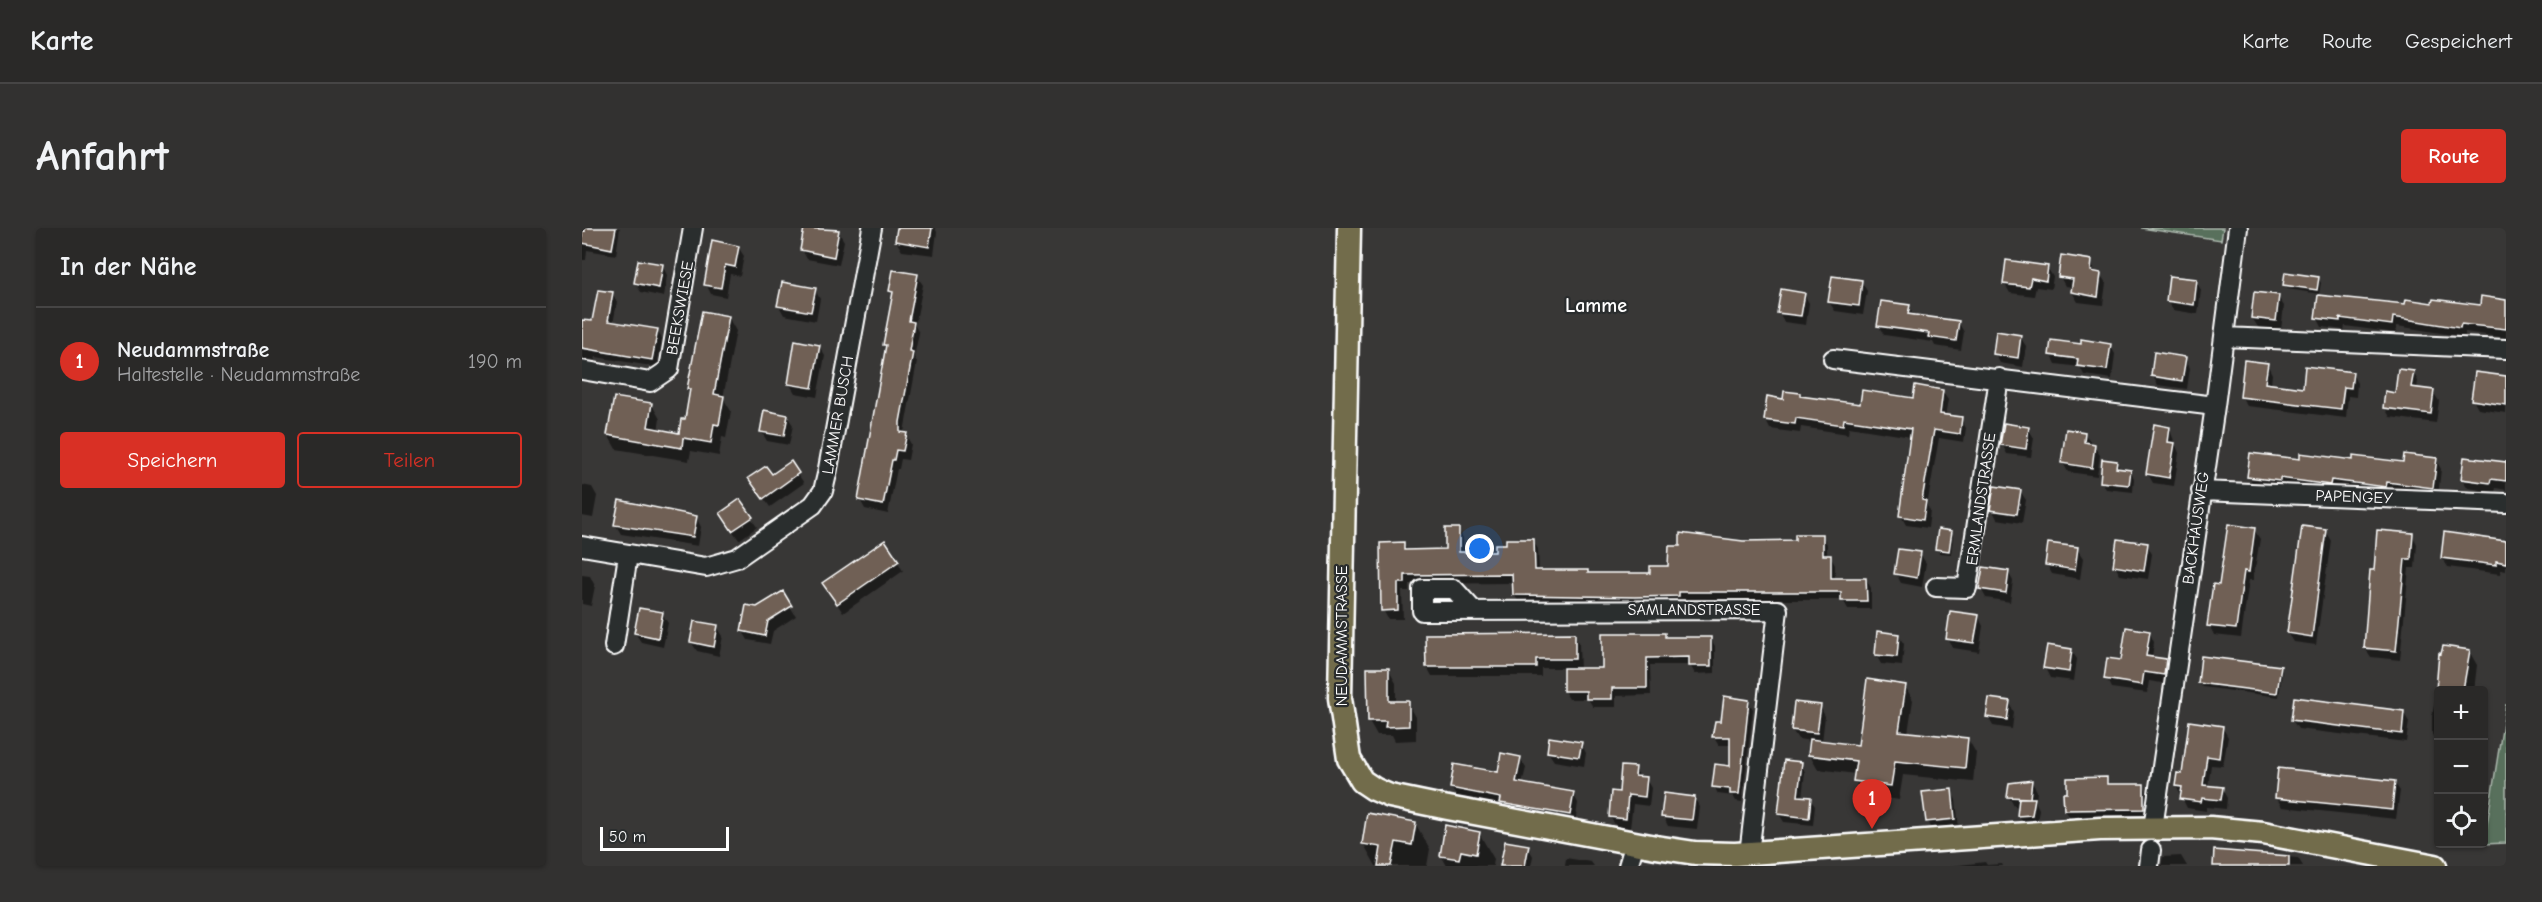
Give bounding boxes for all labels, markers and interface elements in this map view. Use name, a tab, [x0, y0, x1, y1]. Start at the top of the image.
text: Karte	[30, 25, 94, 57]
text: Karte	[2242, 29, 2289, 53]
text: Route	[2322, 29, 2372, 53]
text: Gespeichert	[2405, 29, 2512, 53]
button: Route	[2401, 129, 2506, 183]
text: Anfahrt	[36, 132, 169, 181]
text: In der Nähe	[60, 252, 197, 282]
street label: BEEKSWIESE	[663, 259, 697, 356]
district label: Lamme	[1565, 294, 1627, 317]
text: Neudammstraße	[117, 337, 269, 363]
text: 1	[76, 350, 83, 373]
text: 190 m	[468, 350, 522, 373]
street label: LAMMER BUSCH	[819, 354, 857, 476]
text: Haltestelle · Neudammstraße	[117, 363, 360, 386]
street label: ERMLANDSTRASSE	[1963, 431, 1999, 567]
button: Speichern	[60, 432, 285, 488]
button: Teilen	[297, 432, 522, 488]
street label: BACKHAUSWEG	[2179, 471, 2213, 585]
street label: PAPENGEY	[2315, 487, 2393, 507]
your location	[1465, 534, 1494, 563]
street label: NEUDAMMSTRASSE	[1333, 565, 1351, 706]
street label: SAMLANDSTRASSE	[1628, 601, 1761, 619]
map controls	[2434, 686, 2488, 848]
button: +	[2434, 686, 2488, 740]
button: −	[2434, 740, 2488, 794]
pin: 1	[1852, 780, 1892, 829]
button: locate	[2434, 794, 2488, 848]
scale bar	[600, 824, 729, 852]
text: 50 m	[609, 828, 646, 846]

